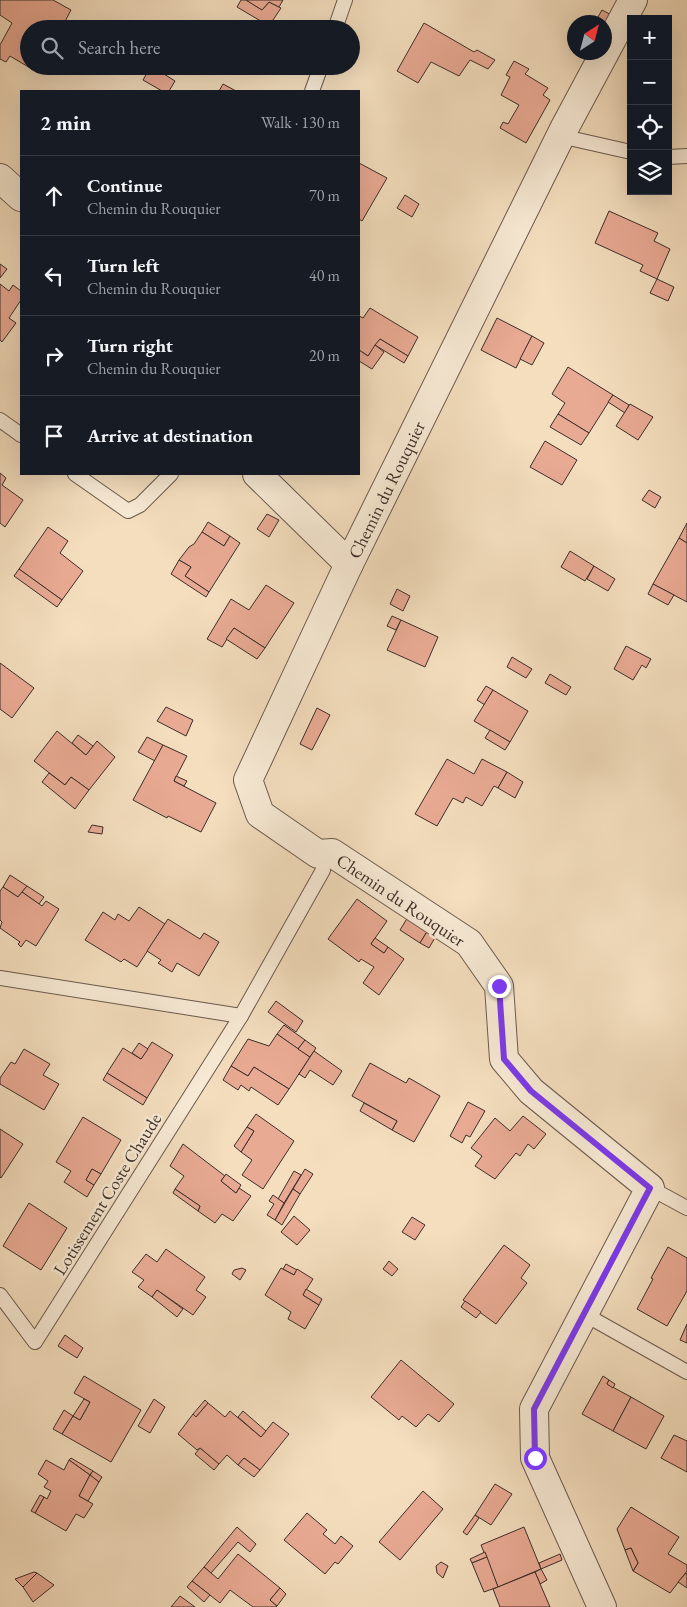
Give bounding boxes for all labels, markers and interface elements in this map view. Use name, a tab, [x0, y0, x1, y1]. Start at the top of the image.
north arrow	[567, 15, 612, 60]
map controls	[627, 15, 672, 195]
button: +	[627, 15, 672, 60]
search box	[20, 20, 360, 75]
icon: search	[38, 34, 66, 62]
text: Search here	[78, 35, 160, 60]
button: −	[627, 60, 672, 105]
button: locate	[627, 105, 672, 150]
text: 2 min	[40, 109, 91, 136]
text: Walk · 130 m	[261, 112, 340, 133]
button: layers	[627, 150, 672, 195]
text: Continue	[87, 173, 162, 198]
icon: ahead	[40, 182, 68, 210]
text: 70 m	[309, 185, 340, 206]
text: Chemin du Rouquier	[87, 198, 221, 219]
text: Turn left	[87, 253, 159, 278]
icon: left	[40, 262, 68, 290]
text: 40 m	[309, 265, 340, 286]
text: Chemin du Rouquier	[87, 278, 221, 299]
text: Turn right	[87, 333, 173, 358]
icon: right	[40, 342, 68, 370]
text: 20 m	[309, 345, 340, 366]
text: Chemin du Rouquier	[87, 358, 221, 379]
street label: Chemin du Rouquier	[342, 417, 429, 562]
icon: arrive	[40, 422, 68, 450]
text: Arrive at destination	[87, 423, 253, 448]
street label: Chemin du Rouquier	[332, 848, 470, 952]
route end	[488, 975, 511, 998]
street label: Lotissement Coste Chaude	[48, 1109, 166, 1279]
route start	[524, 1447, 547, 1470]

